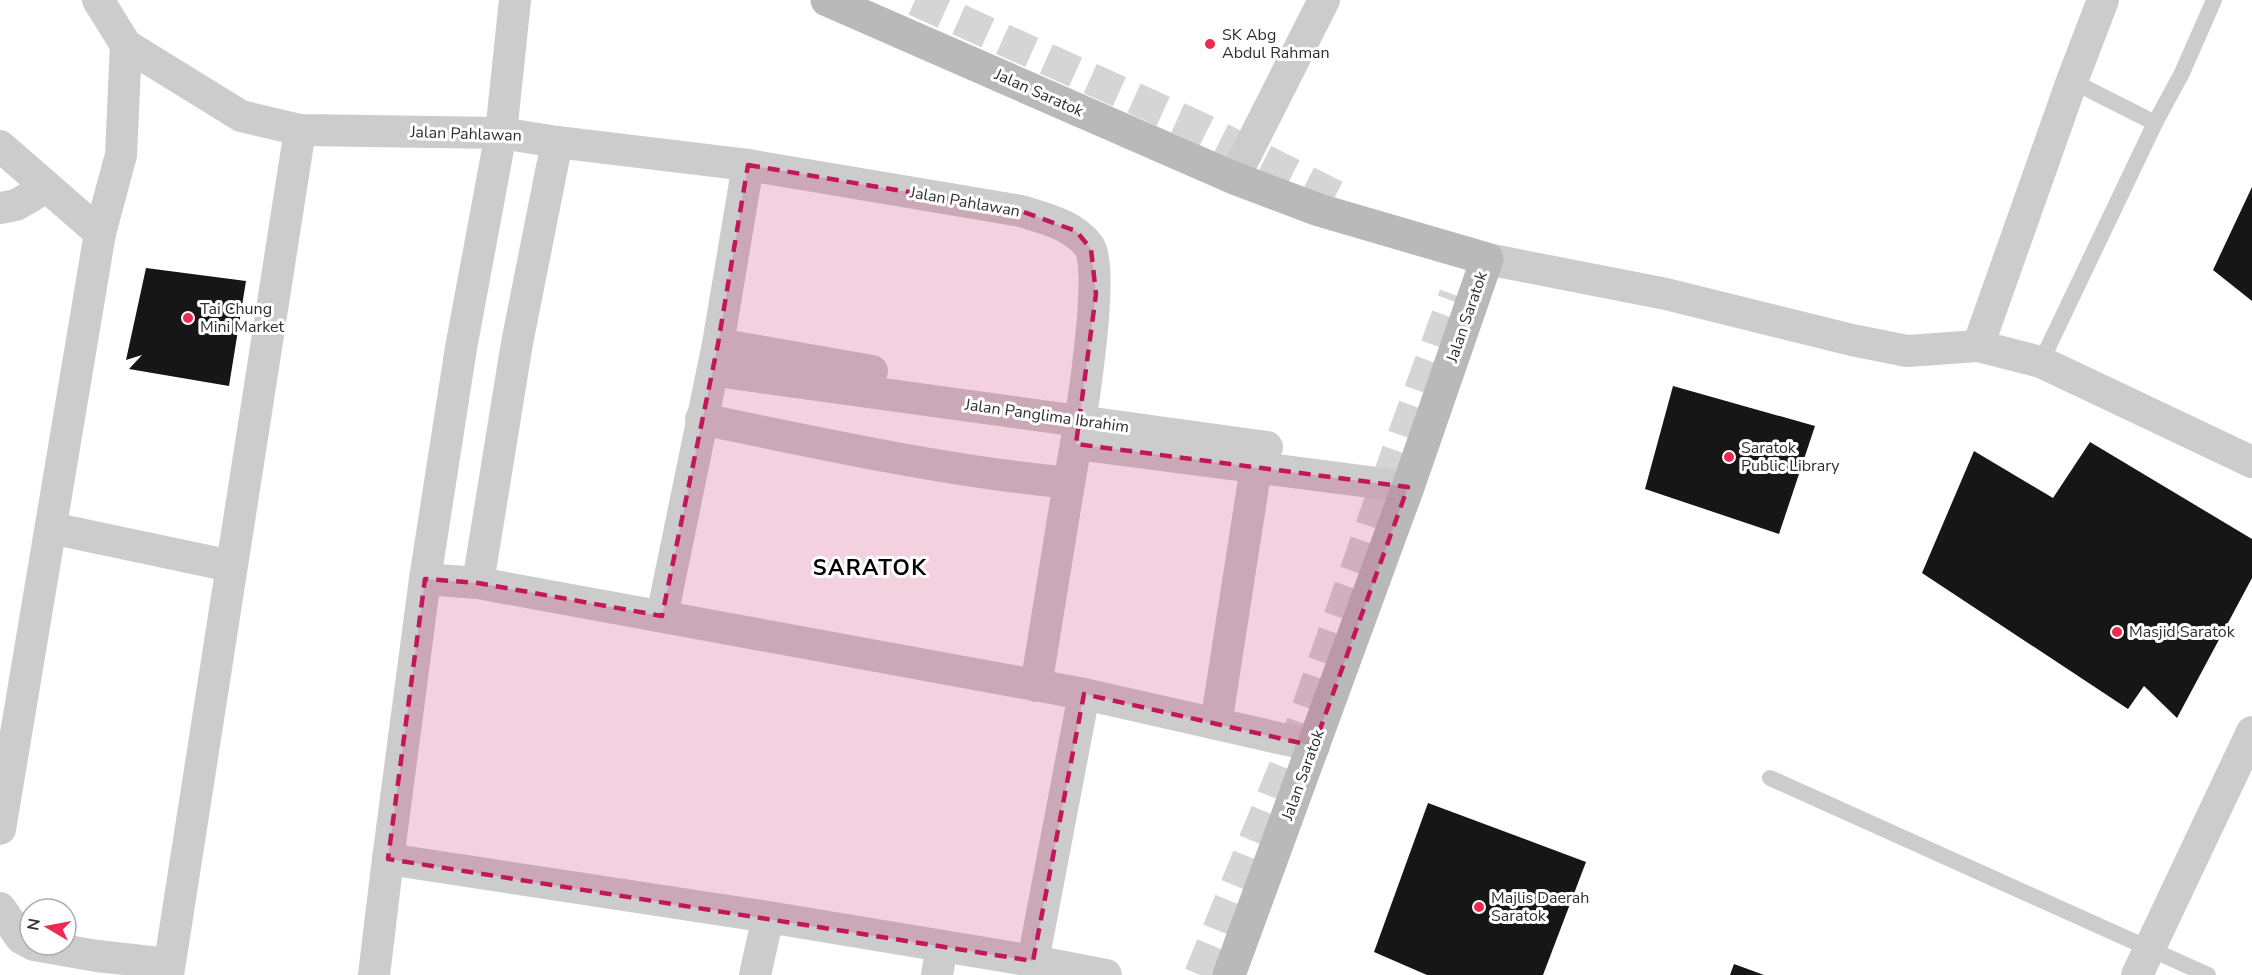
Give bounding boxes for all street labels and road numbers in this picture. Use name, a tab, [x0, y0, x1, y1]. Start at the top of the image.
street label: Jalan Saratok	[990, 63, 1088, 123]
street label: Jalan Pahlawan	[409, 121, 522, 147]
street label: Jalan Pahlawan	[907, 181, 1022, 223]
street label: Jalan Saratok	[1441, 268, 1493, 366]
street label: Jalan Panglima Ibrahim	[963, 393, 1131, 438]
street label: Jalan Saratok	[1276, 726, 1330, 824]

